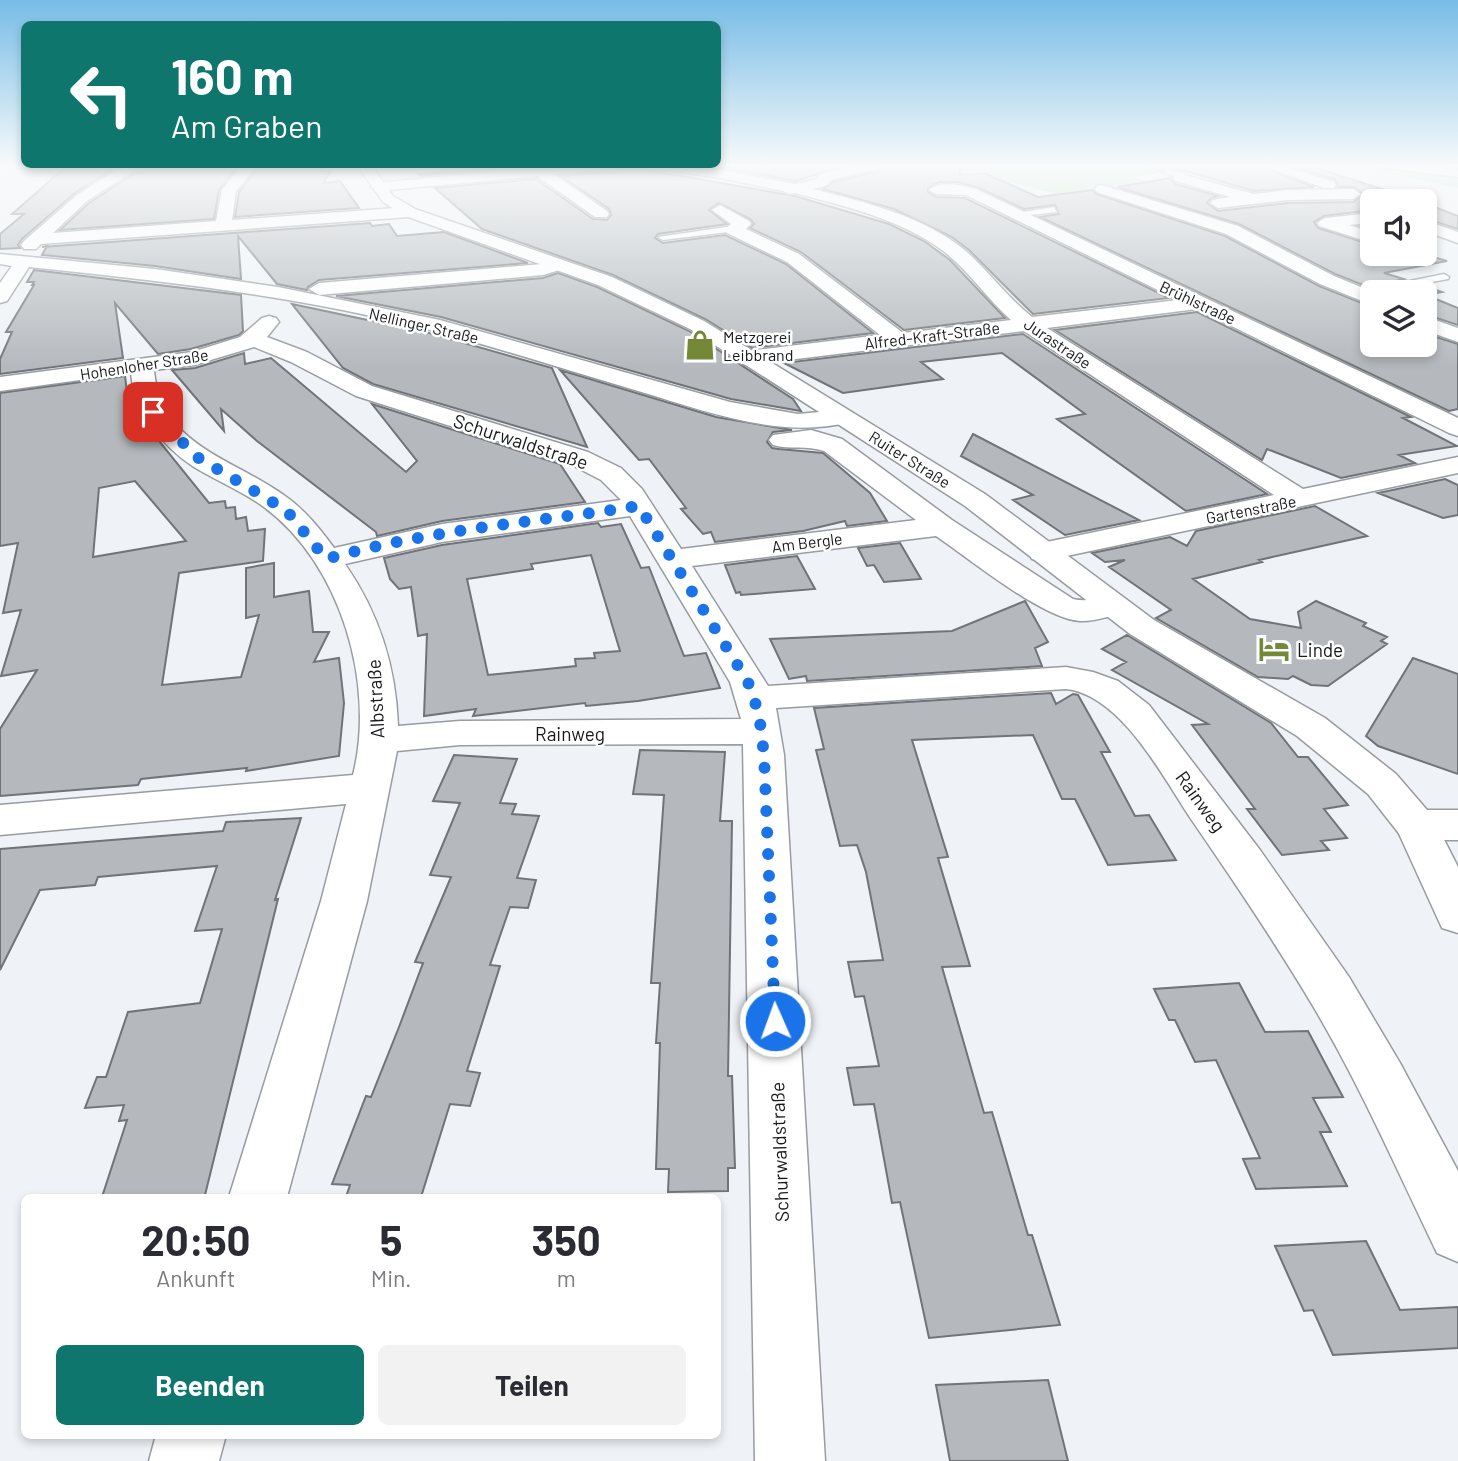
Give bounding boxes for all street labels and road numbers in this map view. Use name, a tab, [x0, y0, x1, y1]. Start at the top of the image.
street label: Brühlstraße	[1157, 276, 1239, 328]
street label: Nellinger Straße	[367, 303, 481, 347]
street label: Jurastraße	[1021, 314, 1095, 372]
street label: Alfred-Kraft-Straße	[863, 317, 1001, 353]
street label: Hohenloher Straße	[78, 344, 210, 384]
street label: Schurwaldstraße	[451, 408, 591, 474]
street label: Ruiter Straße	[866, 427, 954, 491]
street label: Gartenstraße	[1204, 491, 1298, 527]
street label: Am Bergle	[771, 528, 843, 556]
street label: Albstraße	[361, 659, 389, 739]
street label: Rainweg	[535, 722, 605, 745]
street label: Rainweg	[1171, 766, 1231, 836]
street label: Schurwaldstraße	[765, 1082, 793, 1222]

